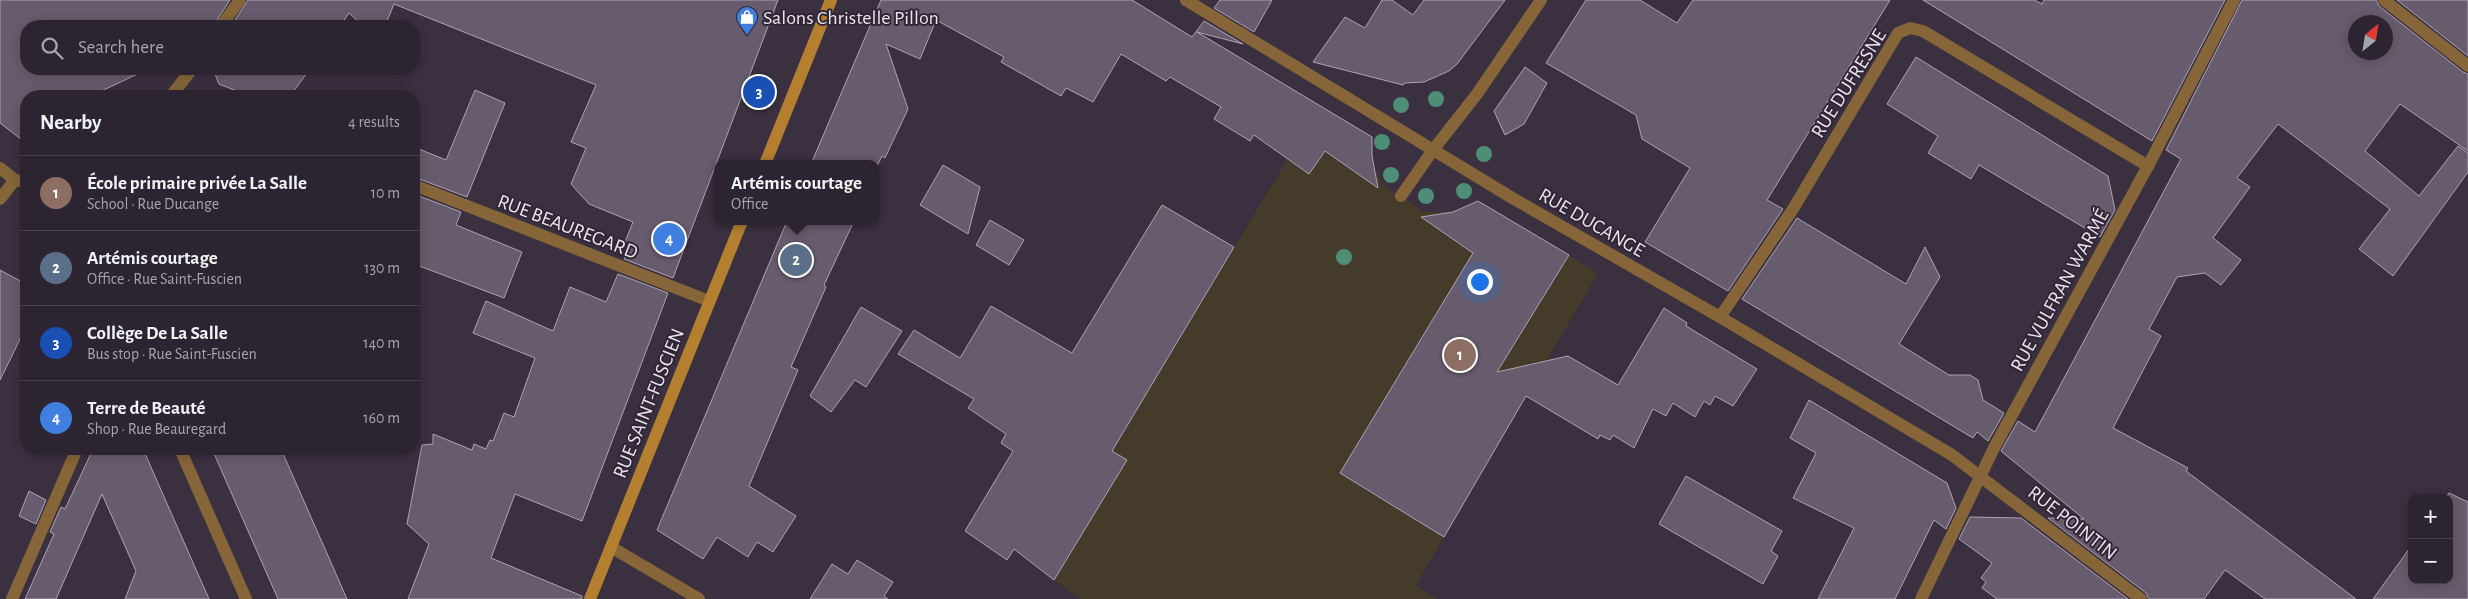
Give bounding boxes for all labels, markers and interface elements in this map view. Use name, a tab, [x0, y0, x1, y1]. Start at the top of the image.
shop icon: Salons Christelle Pillon	[735, 5, 759, 36]
place label: Salons Christelle Pillon	[763, 8, 939, 28]
north arrow	[2348, 15, 2393, 60]
search box	[20, 20, 420, 75]
street label: RUE DUFRESNE	[1808, 25, 1890, 141]
icon: search	[38, 34, 66, 62]
text: Search here	[78, 38, 164, 57]
pin: 3	[743, 73, 775, 111]
text: Nearby	[40, 112, 101, 133]
text: 4 results	[348, 114, 400, 130]
popup	[714, 160, 879, 225]
text: École primaire privée La Salle	[87, 174, 307, 193]
text: Artémis courtage	[731, 174, 862, 193]
text: 1	[53, 185, 59, 201]
text: 10 m	[371, 185, 400, 201]
street label: RUE DUCANGE	[1535, 185, 1648, 261]
street label: RUE BEAUREGARD	[495, 191, 641, 263]
text: School · Rue Ducange	[87, 196, 219, 212]
text: Office	[731, 196, 769, 212]
street label: RUE VULFRAN WARMÉ	[2006, 205, 2113, 375]
pin: 4	[653, 220, 685, 258]
pin: 2	[780, 241, 812, 279]
text: Artémis courtage	[87, 249, 218, 268]
text: 2	[52, 260, 60, 276]
text: 130 m	[364, 260, 400, 276]
your location	[1467, 269, 1493, 295]
text: Office · Rue Saint-Fuscien	[87, 271, 242, 287]
text: Collège De La Salle	[87, 324, 228, 343]
street label: RUE SAINT-FUSCIEN	[610, 326, 688, 481]
text: 3	[53, 335, 59, 351]
text: 140 m	[363, 335, 400, 351]
pin: 1	[1444, 336, 1476, 374]
text: Bus stop · Rue Saint-Fuscien	[87, 346, 257, 362]
text: Terre de Beauté	[87, 399, 205, 418]
text: 4	[52, 410, 60, 426]
text: 160 m	[363, 410, 400, 426]
text: Shop · Rue Beauregard	[87, 421, 226, 437]
street label: RUE POINTIN	[2024, 482, 2121, 564]
map controls	[2408, 494, 2453, 584]
button: +	[2408, 494, 2453, 539]
button: −	[2408, 539, 2453, 584]

